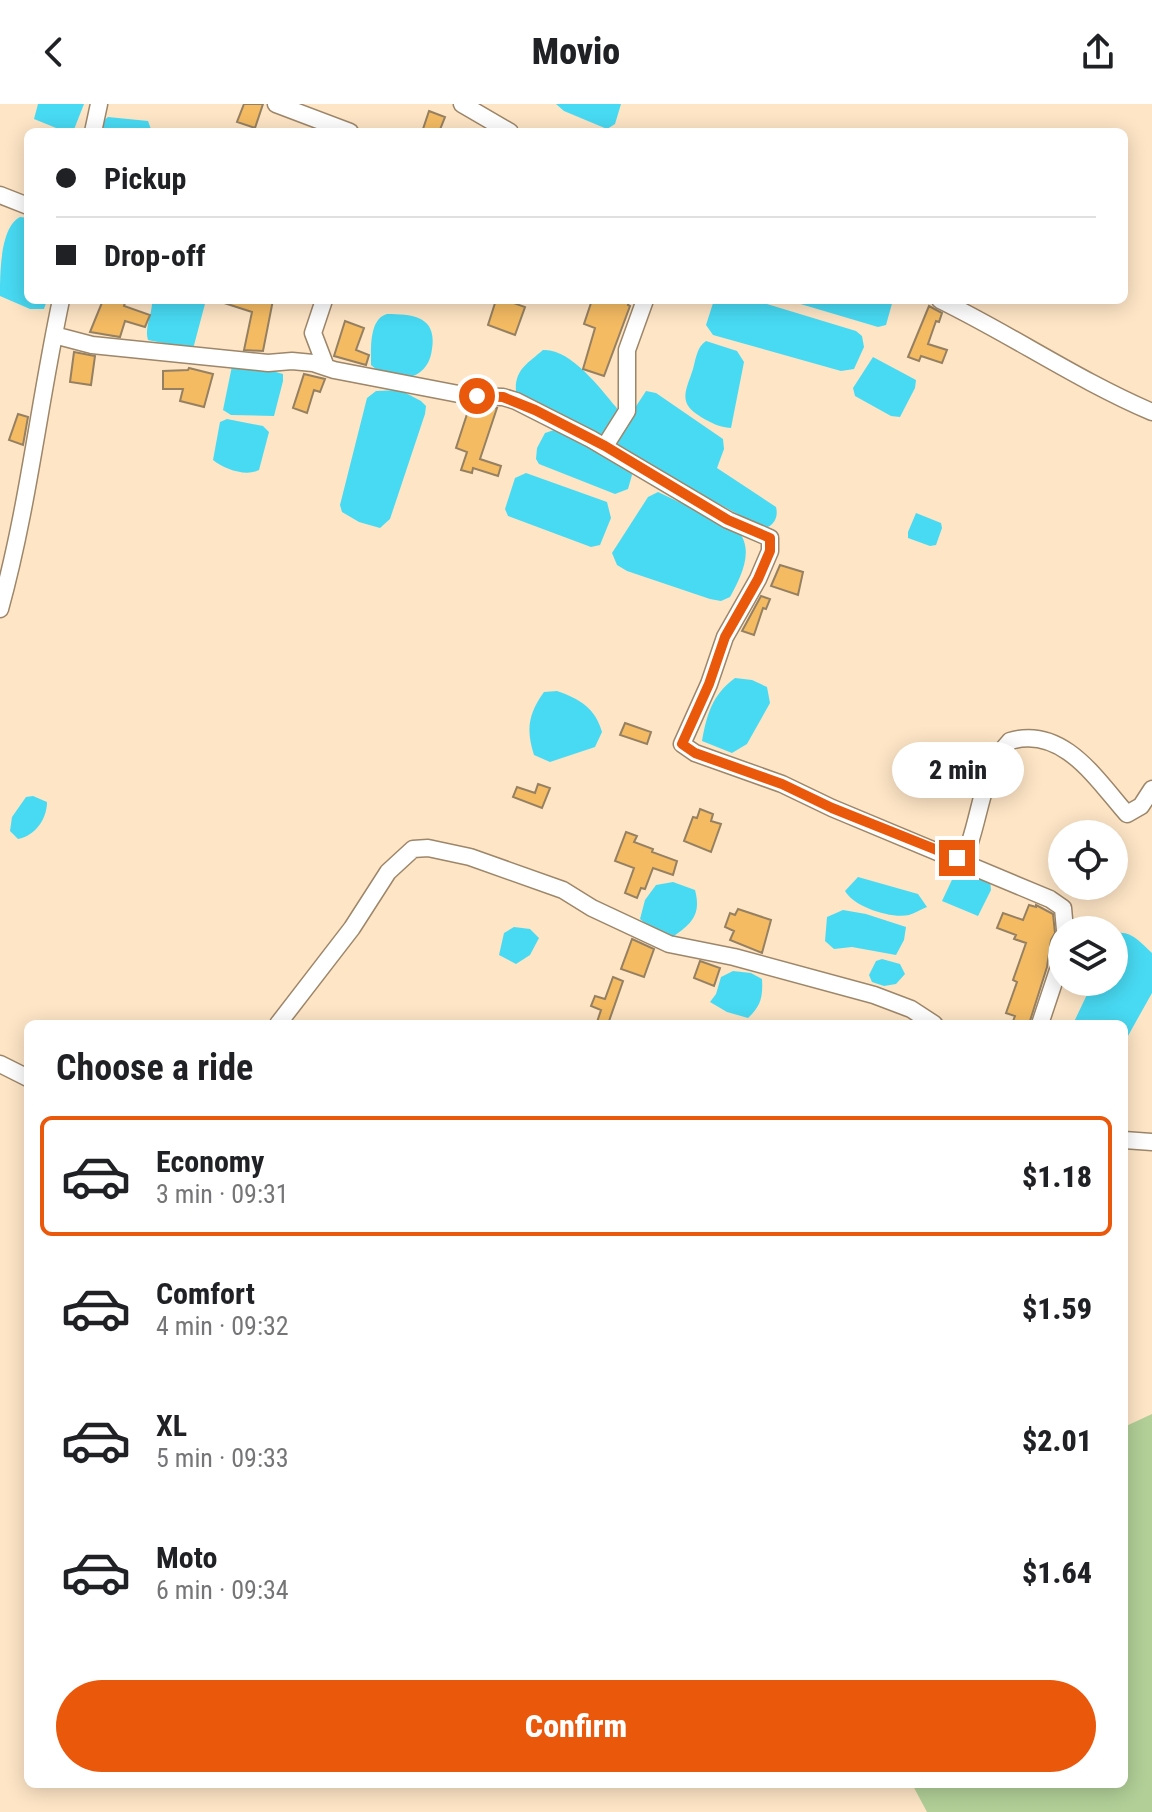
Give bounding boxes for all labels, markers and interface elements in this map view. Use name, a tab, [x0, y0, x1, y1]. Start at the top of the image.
icon: back	[32, 30, 76, 74]
icon: share	[1076, 30, 1120, 74]
text: Movio	[532, 31, 620, 73]
text: Pickup	[104, 161, 186, 196]
text: Drop-off	[104, 238, 206, 273]
route start	[459, 378, 495, 414]
callout: 2 min	[891, 742, 1023, 798]
text: 2 min	[929, 755, 987, 785]
map controls	[1048, 820, 1128, 996]
button: locate	[1048, 820, 1128, 900]
route end	[939, 840, 975, 876]
button: layers	[1048, 916, 1128, 996]
text: Choose a ride	[56, 1047, 253, 1089]
icon: car	[60, 1140, 132, 1212]
text: Economy	[156, 1144, 264, 1179]
text: $1.18	[1022, 1159, 1092, 1194]
text: 3 min · 09:31	[156, 1179, 289, 1209]
icon: car	[60, 1272, 132, 1344]
text: Comfort	[156, 1276, 255, 1311]
text: $1.59	[1022, 1291, 1092, 1326]
text: 4 min · 09:32	[156, 1311, 289, 1341]
icon: car	[60, 1404, 132, 1476]
text: XL	[156, 1408, 187, 1443]
text: $2.01	[1022, 1423, 1092, 1458]
text: 5 min · 09:33	[156, 1443, 289, 1473]
icon: car	[60, 1536, 132, 1608]
text: Moto	[156, 1540, 217, 1575]
text: $1.64	[1022, 1555, 1092, 1590]
text: 6 min · 09:34	[156, 1575, 289, 1605]
button: Confirm	[56, 1680, 1096, 1772]

